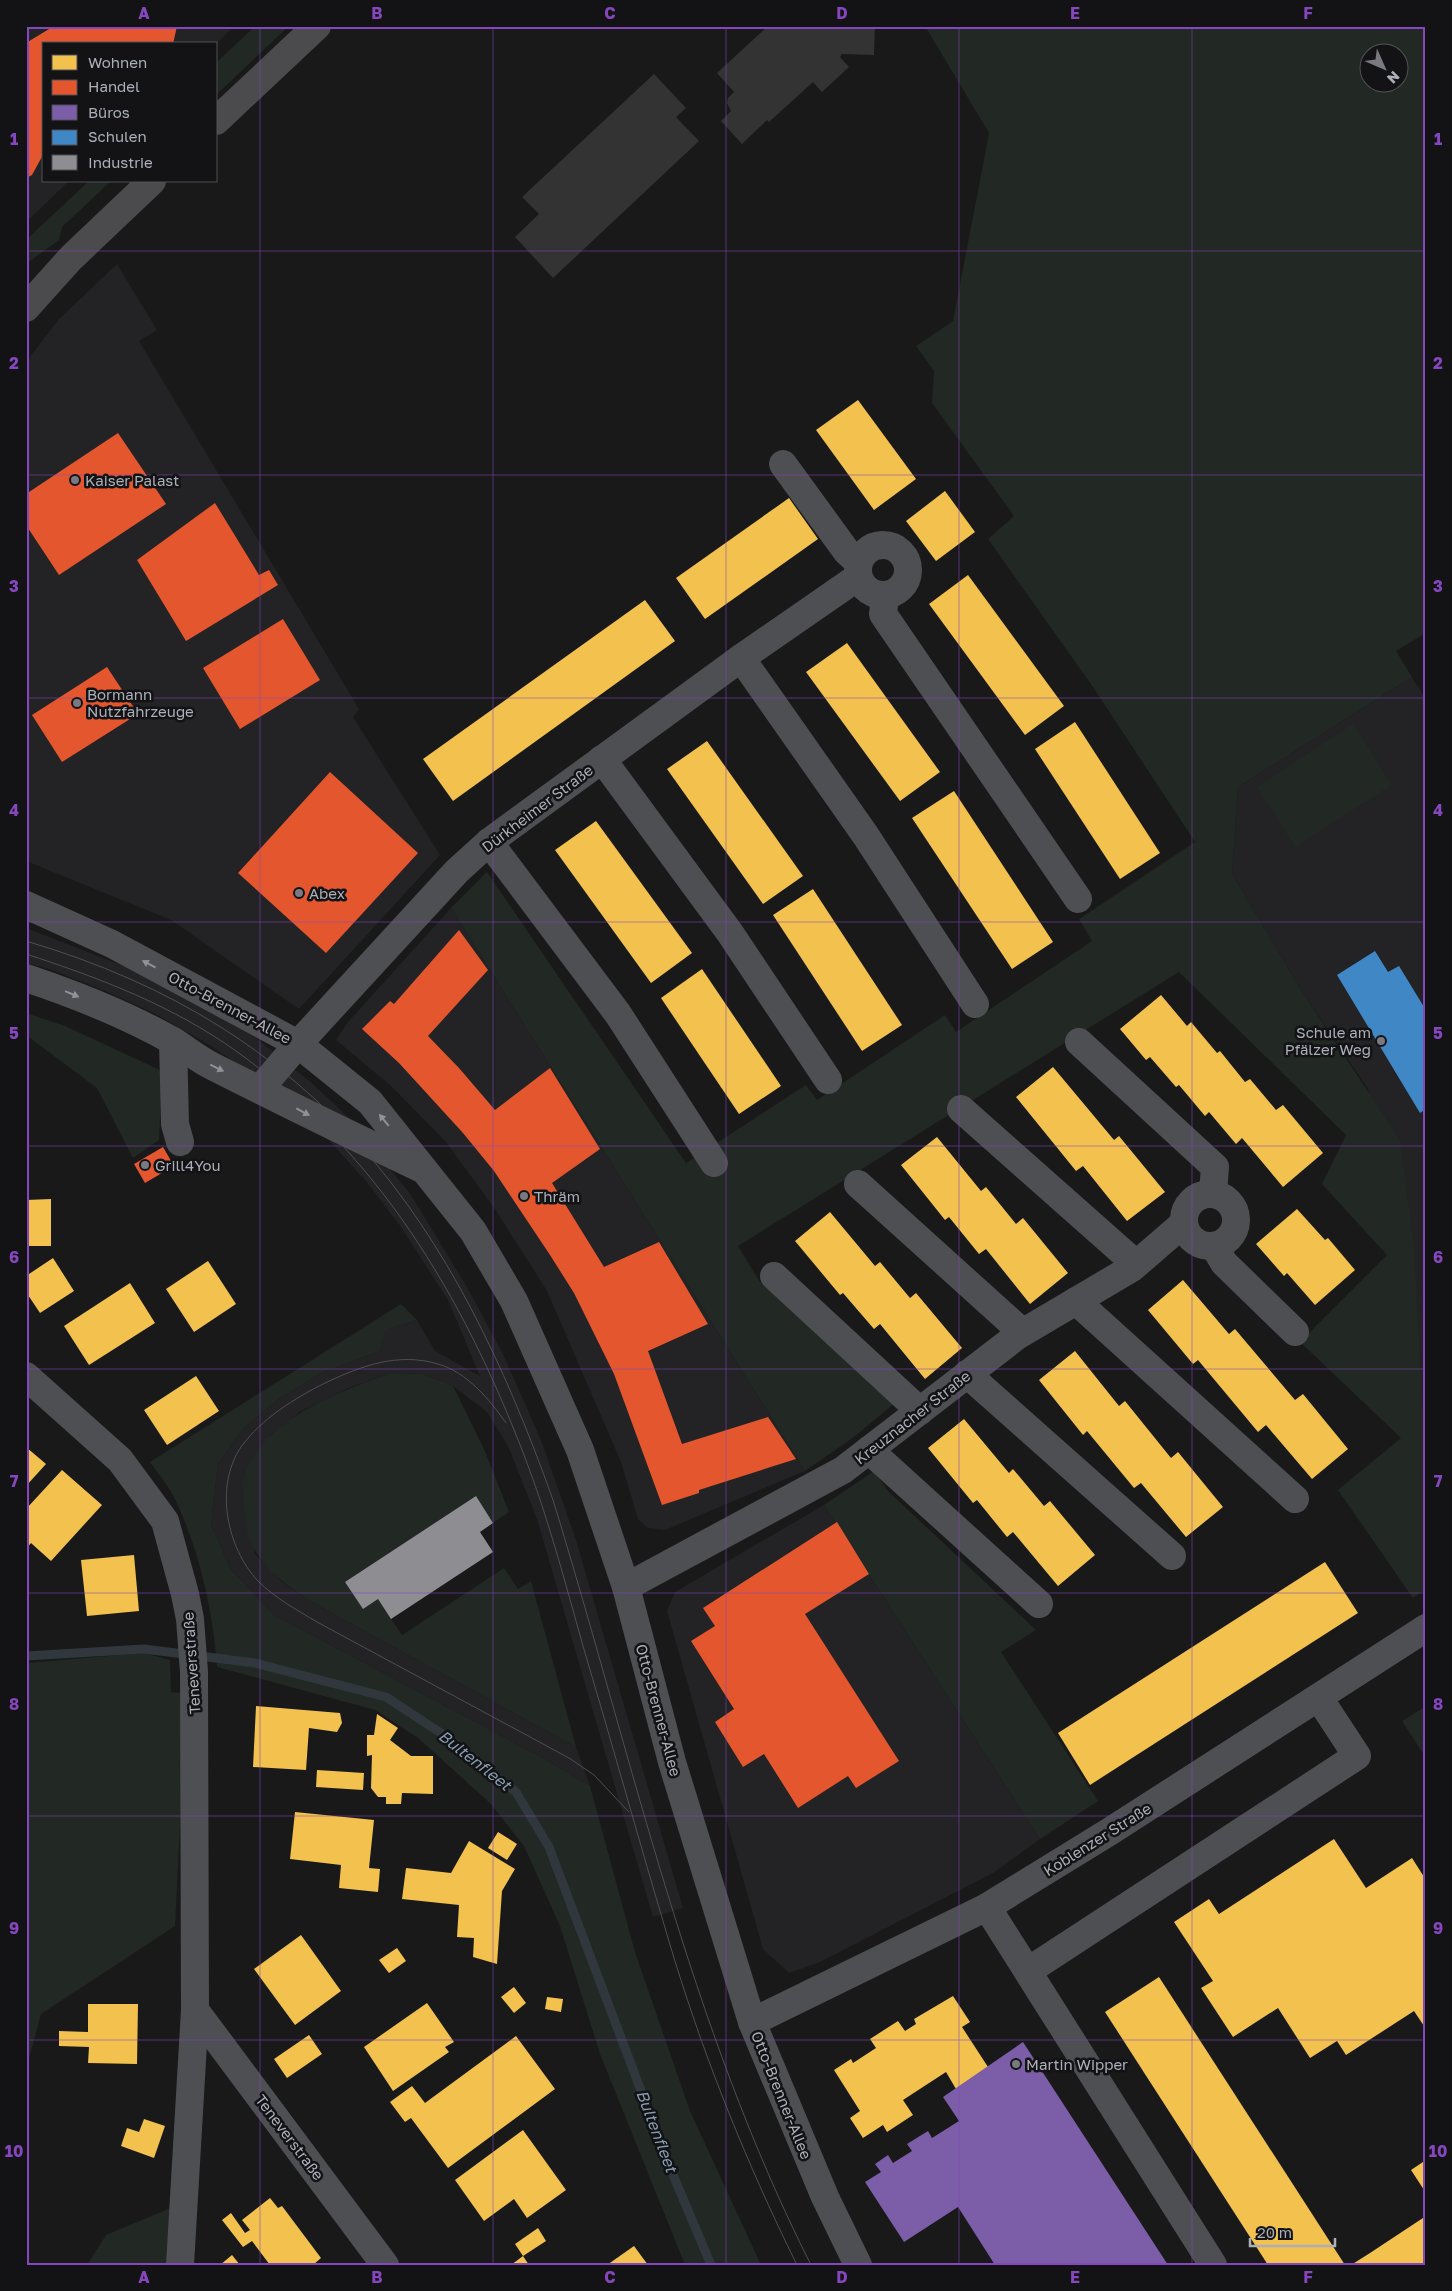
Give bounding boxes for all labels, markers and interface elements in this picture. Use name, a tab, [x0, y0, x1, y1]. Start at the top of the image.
text: A	[138, 3, 150, 23]
text: B	[371, 3, 383, 23]
text: C	[604, 3, 616, 23]
text: D	[836, 3, 848, 23]
text: E	[1070, 3, 1080, 23]
text: F	[1303, 3, 1313, 23]
legend	[42, 42, 218, 182]
north arrow	[1360, 42, 1410, 92]
text: Wohnen	[88, 53, 147, 71]
text: N	[1384, 68, 1403, 87]
text: Handel	[88, 77, 140, 95]
text: Büros	[88, 103, 130, 121]
text: Schulen	[88, 127, 147, 145]
text: 1	[10, 129, 18, 149]
text: 1	[1434, 129, 1442, 149]
text: Industrie	[88, 153, 153, 171]
text: 2	[9, 353, 19, 373]
text: 2	[1433, 353, 1443, 373]
place label: Kaiser Palast	[85, 471, 179, 489]
marker: Kaiser Palast	[69, 474, 81, 486]
text: 3	[9, 576, 19, 596]
text: 3	[1433, 576, 1443, 596]
place label: Bormann Nutzfahrzeuge	[87, 685, 194, 720]
marker: Bormann Nutzfahrzeuge	[71, 697, 83, 709]
street label: Dürkheimer Straße	[478, 760, 596, 856]
text: 4	[9, 800, 19, 820]
text: 4	[1433, 800, 1443, 820]
place label: Abex	[309, 884, 345, 902]
marker: Abex	[293, 887, 305, 899]
one-way arrow	[142, 960, 156, 968]
street label: Otto-Brenner-Allee	[166, 967, 295, 1047]
one-way arrow	[65, 990, 80, 998]
text: 5	[9, 1023, 19, 1043]
place label: Schule am Pfälzer Weg	[1285, 1023, 1371, 1058]
text: 5	[1433, 1023, 1443, 1043]
marker: Schule am Pfälzer Weg	[1375, 1035, 1387, 1047]
one-way arrow	[209, 1064, 224, 1072]
one-way arrow	[295, 1108, 310, 1116]
one-way arrow	[379, 1114, 390, 1127]
place label: Grill4You	[155, 1156, 221, 1174]
marker: Grill4You	[139, 1159, 151, 1171]
place label: Thräm	[534, 1187, 580, 1205]
marker: Thräm	[518, 1190, 530, 1202]
text: 6	[9, 1247, 19, 1267]
text: 6	[1433, 1247, 1443, 1267]
street label: Kreuznacher Straße	[851, 1366, 974, 1468]
text: 7	[10, 1471, 19, 1491]
text: 7	[1434, 1471, 1443, 1491]
street label: Teneverstraße	[178, 1611, 204, 1715]
street label: Otto-Brenner-Allee	[633, 1642, 685, 1779]
text: 8	[9, 1694, 19, 1714]
text: 8	[1433, 1694, 1443, 1714]
water label: Bultenfleet	[435, 1725, 516, 1795]
street label: Koblenzer Straße	[1040, 1798, 1154, 1879]
text: 9	[9, 1918, 19, 1938]
text: 9	[1433, 1918, 1443, 1938]
street label: Otto-Brenner-Allee	[748, 2028, 816, 2162]
place label: Martin Wipper	[1026, 2055, 1128, 2073]
marker: Martin Wipper	[1010, 2058, 1022, 2070]
water label: Bultenfleet	[632, 2087, 682, 2176]
street label: Teneverstraße	[252, 2091, 328, 2184]
text: 10	[5, 2141, 23, 2161]
text: 10	[1429, 2141, 1447, 2161]
scale bar	[1250, 2216, 1334, 2248]
text: 20 m	[1257, 2223, 1292, 2241]
text: A	[138, 2267, 150, 2287]
text: B	[371, 2267, 383, 2287]
text: C	[604, 2267, 616, 2287]
text: D	[836, 2267, 848, 2287]
text: E	[1070, 2267, 1080, 2287]
text: F	[1303, 2267, 1313, 2287]

